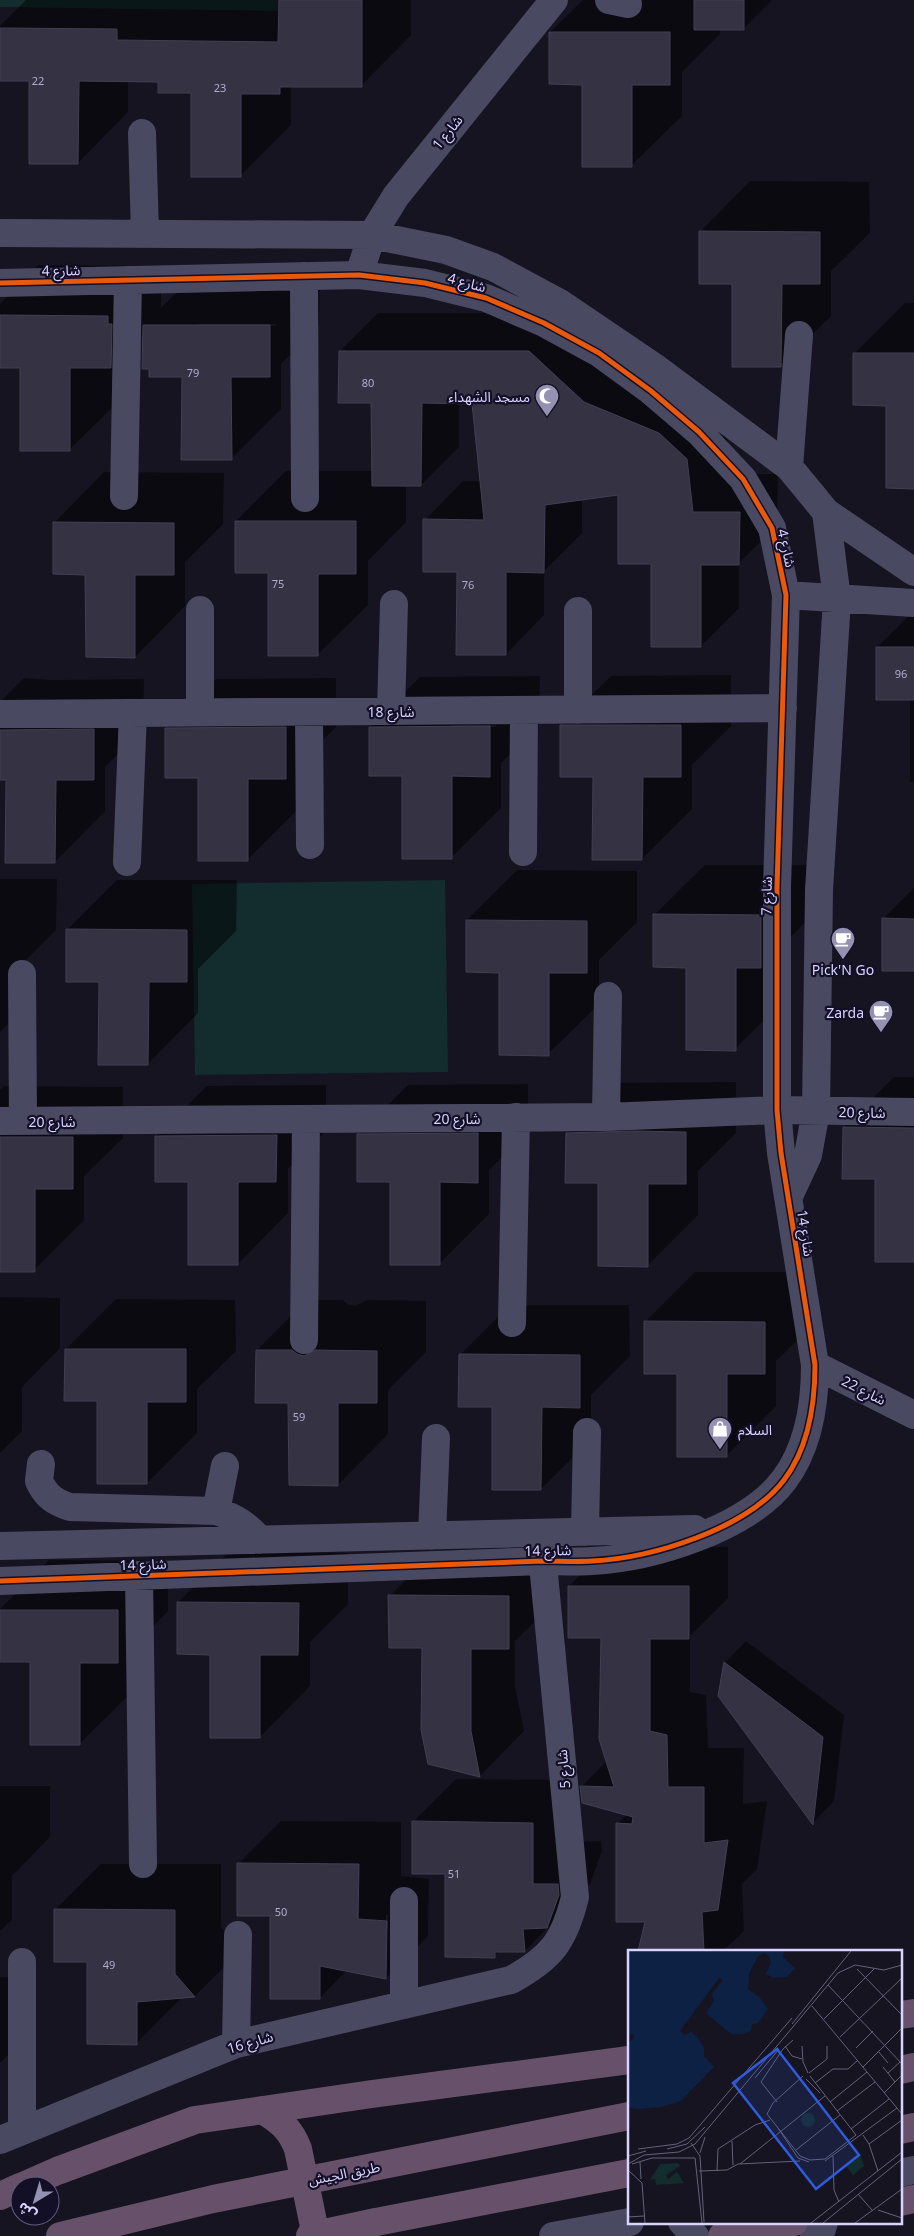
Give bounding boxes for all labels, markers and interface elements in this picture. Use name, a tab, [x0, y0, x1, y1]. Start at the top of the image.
house number: 22	[32, 73, 44, 88]
house number: 23	[214, 80, 226, 95]
street label: شارع 1	[427, 111, 468, 154]
street label: شارع 4	[41, 260, 81, 282]
street label: شارع 4	[445, 268, 488, 298]
house number: 79	[187, 365, 199, 380]
house number: 80	[362, 375, 374, 390]
mosque icon: مسجد الشهداء	[534, 383, 560, 417]
place label: مسجد الشهداء	[448, 387, 530, 406]
street label: شارع 4	[771, 527, 801, 570]
house number: 75	[272, 576, 284, 591]
house number: 76	[462, 577, 474, 592]
house number: 96	[895, 666, 907, 681]
street label: شارع 18	[368, 702, 414, 723]
street label: شارع 7	[756, 876, 778, 916]
cafe icon: Pick'N Go	[830, 926, 856, 960]
place label: Pick'N Go	[812, 960, 874, 979]
cafe icon: Zarda	[868, 999, 894, 1033]
place label: Zarda	[826, 1003, 864, 1022]
street label: شارع 20	[838, 1102, 886, 1124]
street label: شارع 20	[434, 1109, 480, 1130]
street label: شارع 20	[29, 1112, 75, 1133]
street label: شارع 14	[791, 1208, 819, 1258]
street label: شارع 22	[838, 1371, 889, 1411]
house number: 59	[293, 1409, 305, 1424]
shop icon: السلام	[707, 1416, 733, 1450]
place label: السلام	[738, 1420, 772, 1441]
street label: شارع 14	[524, 1540, 572, 1562]
street label: شارع 14	[119, 1554, 167, 1576]
street label: شارع 5	[552, 1749, 576, 1789]
house number: 51	[448, 1866, 460, 1881]
house number: 50	[275, 1904, 287, 1919]
inset map	[628, 1950, 902, 2224]
house number: 49	[103, 1957, 115, 1972]
street label: شارع 16	[225, 2026, 276, 2060]
street label: طريق الجيش	[307, 2157, 382, 2190]
north arrow	[10, 2176, 60, 2226]
text: ش	[13, 2198, 40, 2225]

